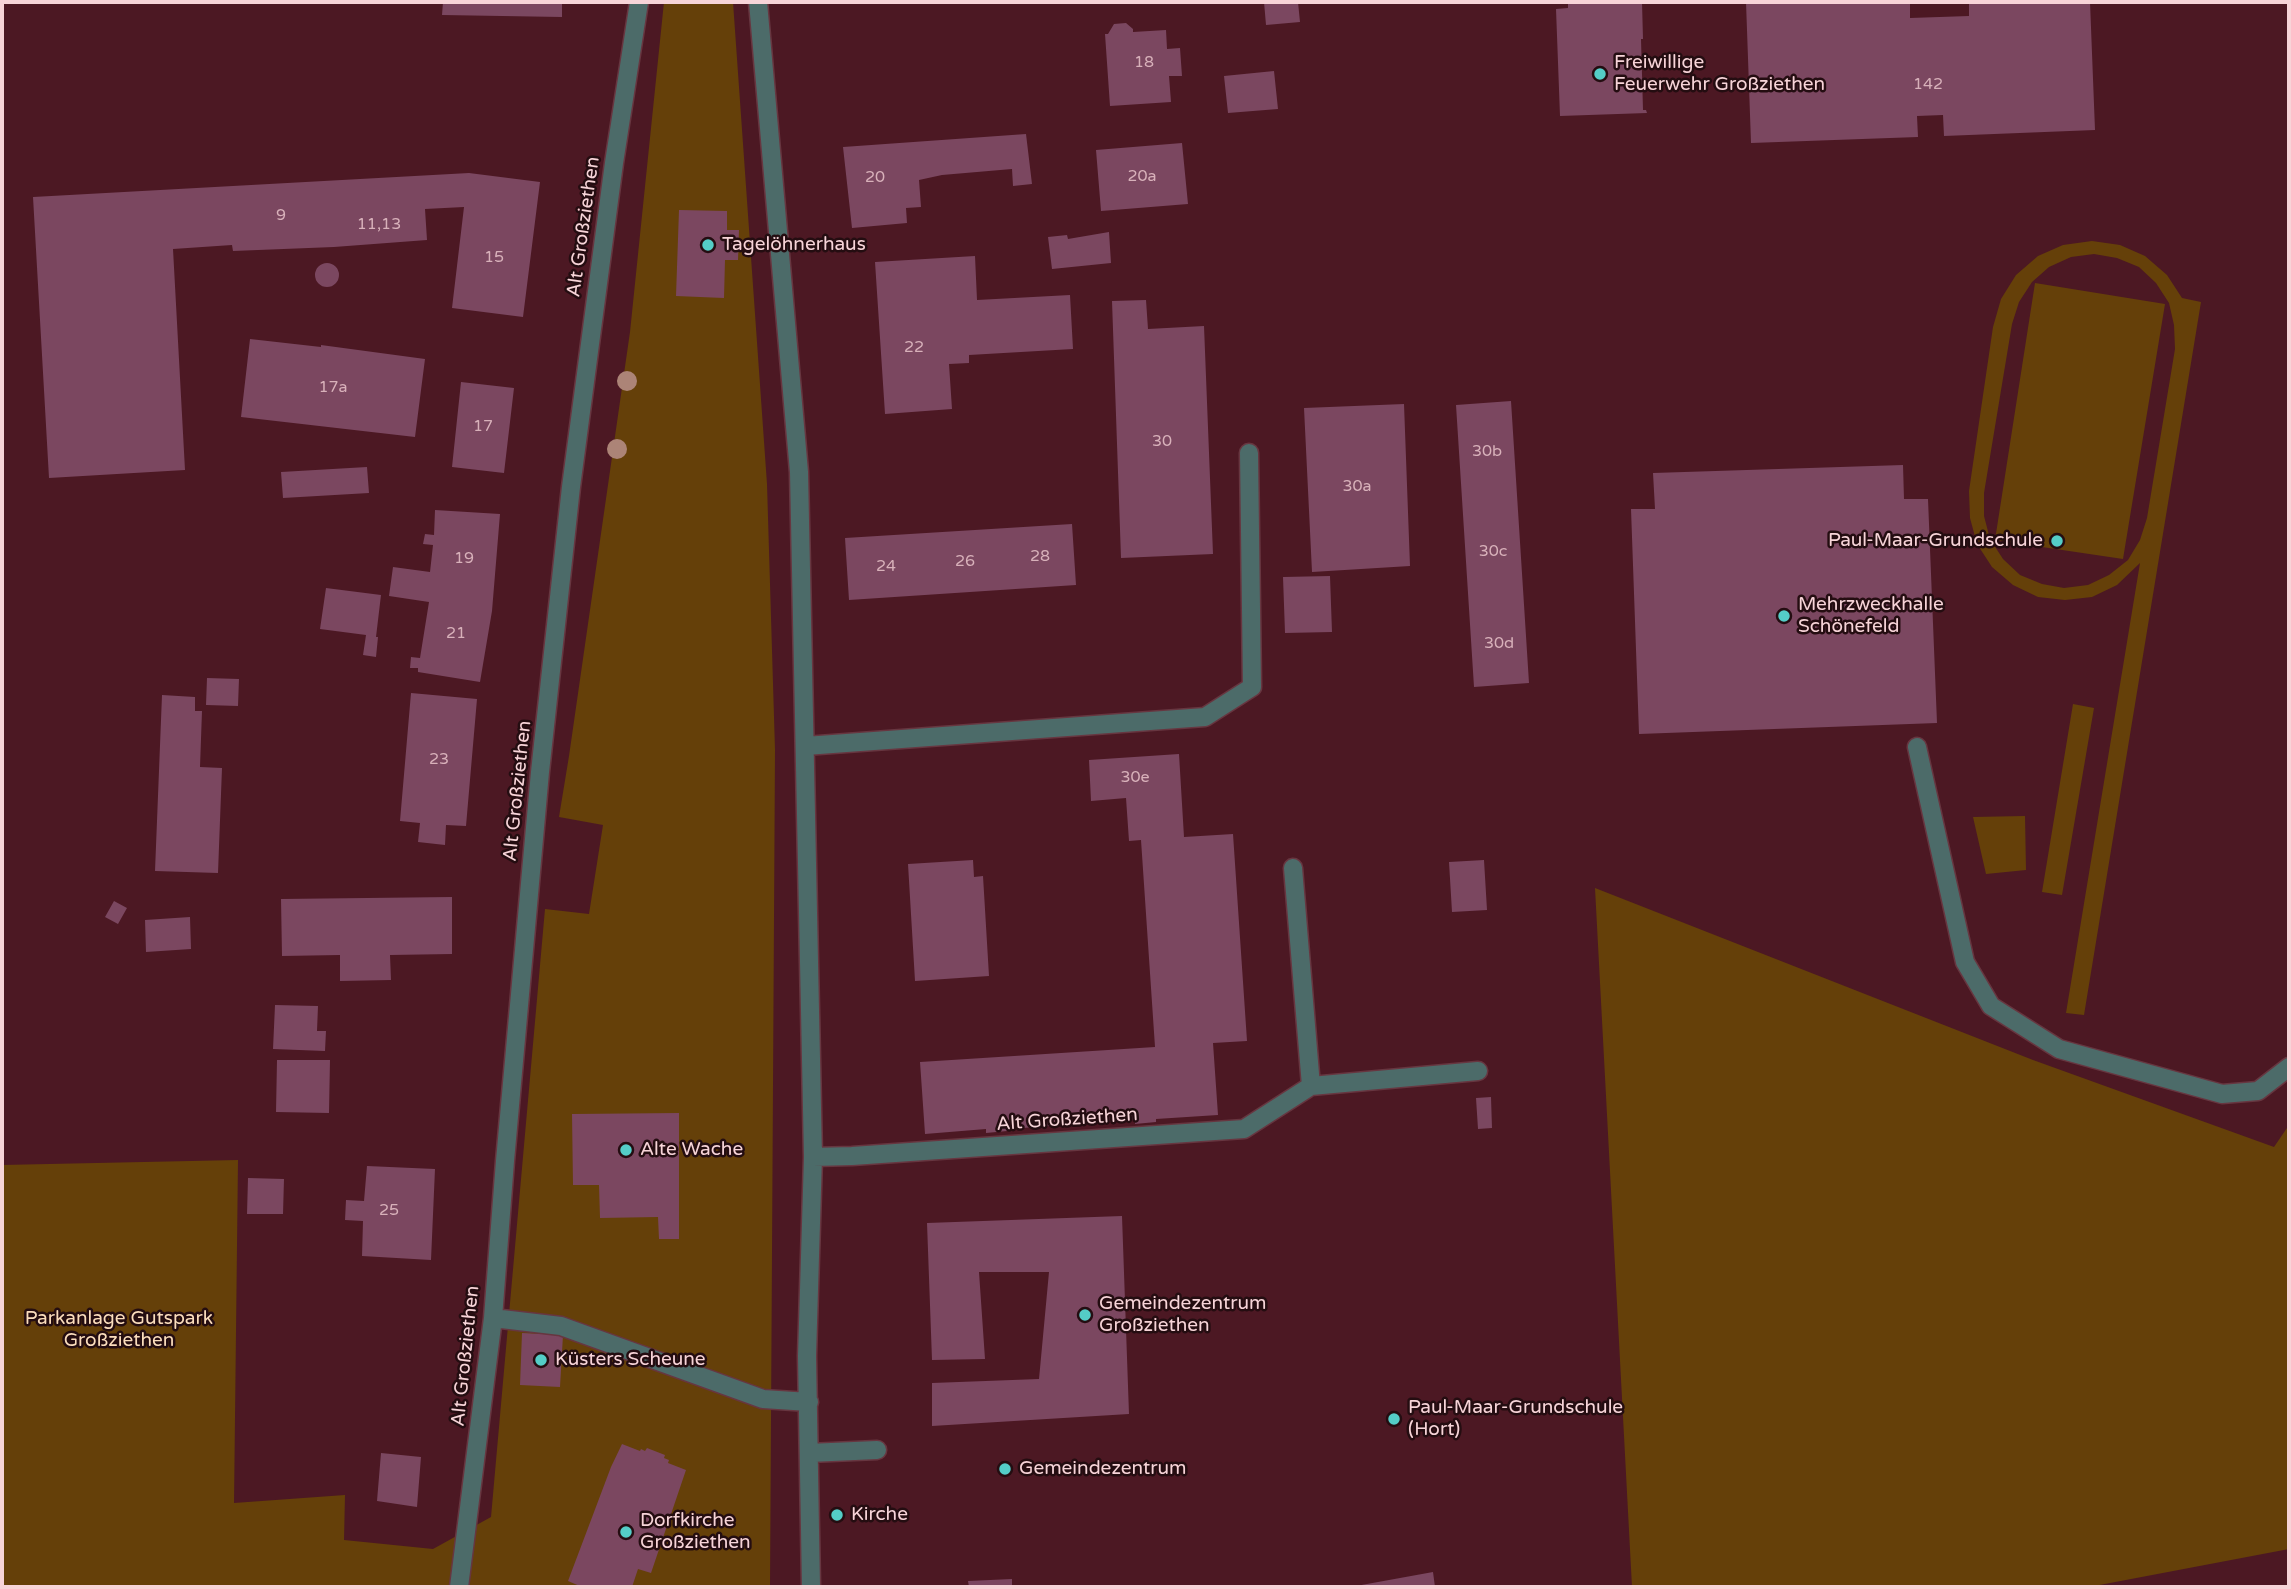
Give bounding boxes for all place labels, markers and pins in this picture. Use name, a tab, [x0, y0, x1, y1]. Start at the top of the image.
place label: Freiwillige Feuerwehr Großziethen	[1614, 52, 1825, 96]
marker: Freiwillige Feuerwehr Großziethen	[1592, 66, 1608, 82]
place label: Tagelöhnerhaus	[722, 234, 866, 256]
marker: Tagelöhnerhaus	[700, 237, 716, 253]
place label: Paul-Maar-Grundschule	[1828, 530, 2043, 552]
marker: Paul-Maar-Grundschule	[2049, 533, 2065, 549]
place label: Mehrzweckhalle Schönefeld	[1798, 594, 1944, 638]
marker: Mehrzweckhalle Schönefeld	[1776, 608, 1792, 624]
place label: Alte Wache	[640, 1139, 743, 1161]
marker: Alte Wache	[618, 1142, 634, 1158]
place label: Gemeindezentrum Großziethen	[1099, 1293, 1266, 1337]
marker: Gemeindezentrum Großziethen	[1077, 1307, 1093, 1323]
place label: Küsters Scheune	[555, 1349, 706, 1371]
marker: Küsters Scheune	[533, 1352, 549, 1368]
place label: Paul-Maar-Grundschule (Hort)	[1408, 1397, 1623, 1441]
marker: Paul-Maar-Grundschule (Hort)	[1386, 1411, 1402, 1427]
place label: Gemeindezentrum	[1019, 1458, 1186, 1480]
marker: Gemeindezentrum	[997, 1461, 1013, 1477]
place label: Kirche	[851, 1504, 908, 1526]
marker: Kirche	[829, 1507, 845, 1523]
place label: Dorfkirche Großziethen	[640, 1510, 751, 1554]
marker: Dorfkirche Großziethen	[618, 1524, 634, 1540]

